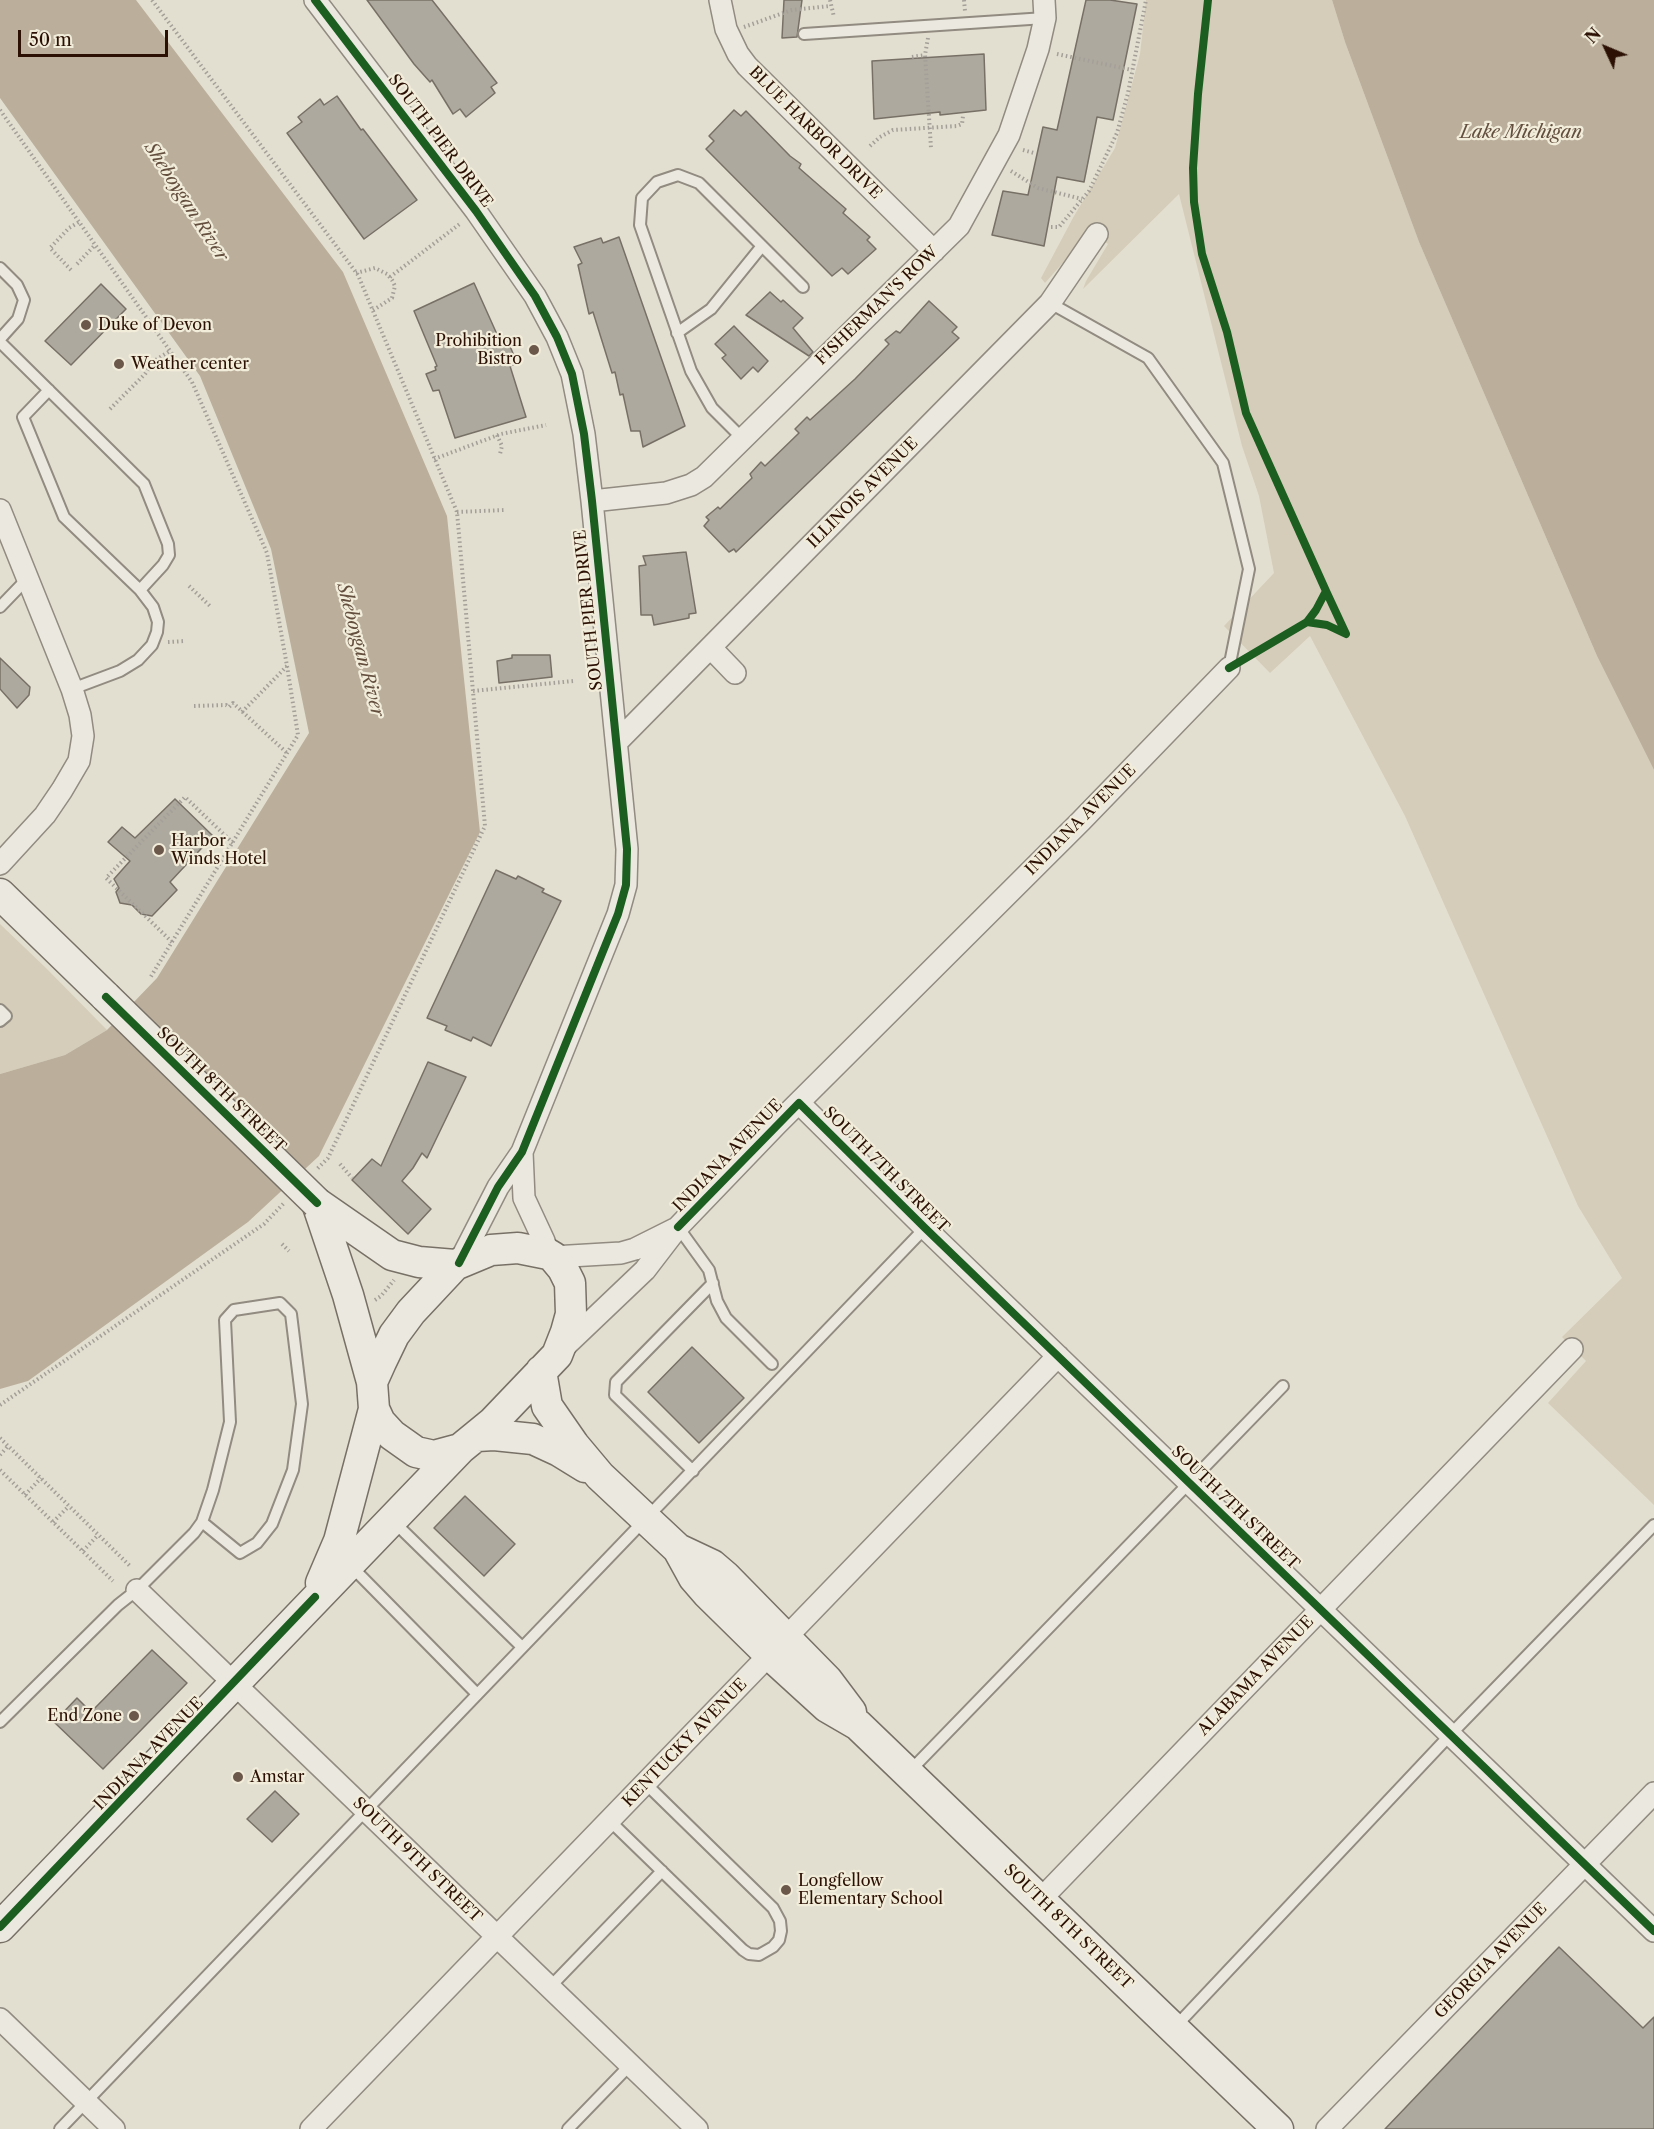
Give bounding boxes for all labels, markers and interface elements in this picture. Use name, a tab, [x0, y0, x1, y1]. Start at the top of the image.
scale bar	[21, 18, 171, 56]
north arrow	[1576, 18, 1636, 78]
text: N	[1581, 24, 1605, 47]
text: 50 m	[29, 29, 72, 51]
street label: BLUE HARBOR DRIVE	[745, 63, 885, 203]
street label: SOUTH PIER DRIVE	[384, 71, 496, 211]
water label: Lake Michigan	[1460, 122, 1582, 144]
water label: Sheboygan River	[139, 138, 233, 266]
street label: FISHERMAN'S ROW	[812, 243, 942, 369]
place label: Duke of Devon	[98, 315, 212, 335]
marker: Duke of Devon	[79, 318, 93, 332]
place label: Prohibition Bistro	[435, 331, 522, 369]
marker: Prohibition Bistro	[527, 343, 541, 357]
place label: Weather center	[131, 354, 249, 374]
marker: Weather center	[112, 357, 126, 371]
street label: ILLINOIS AVENUE	[804, 434, 922, 552]
street label: SOUTH PIER DRIVE	[571, 529, 607, 691]
water label: Sheboygan River	[332, 581, 388, 719]
street label: INDIANA AVENUE	[1022, 761, 1140, 879]
place label: Harbor Winds Hotel	[171, 831, 267, 869]
marker: Harbor Winds Hotel	[152, 843, 166, 857]
street label: SOUTH 8TH STREET	[153, 1023, 289, 1157]
street label: INDIANA AVENUE	[669, 1096, 787, 1216]
street label: SOUTH 7TH STREET	[819, 1103, 953, 1237]
street label: SOUTH 7TH STREET	[1167, 1442, 1303, 1574]
street label: ALABAMA AVENUE	[1194, 1612, 1318, 1740]
street label: KENTUCKY AVENUE	[619, 1675, 751, 1811]
street label: INDIANA AVENUE	[90, 1694, 208, 1814]
place label: End Zone	[47, 1706, 122, 1726]
marker: End Zone	[127, 1709, 141, 1723]
place label: Amstar	[250, 1767, 304, 1787]
marker: Amstar	[231, 1770, 245, 1784]
street label: SOUTH 9TH STREET	[349, 1793, 485, 1927]
street label: SOUTH 8TH STREET	[1000, 1860, 1136, 1994]
place label: Longfellow Elementary School	[798, 1871, 943, 1909]
marker: Longfellow Elementary School	[779, 1883, 793, 1897]
street label: GEORGIA AVENUE	[1431, 1899, 1551, 2023]

